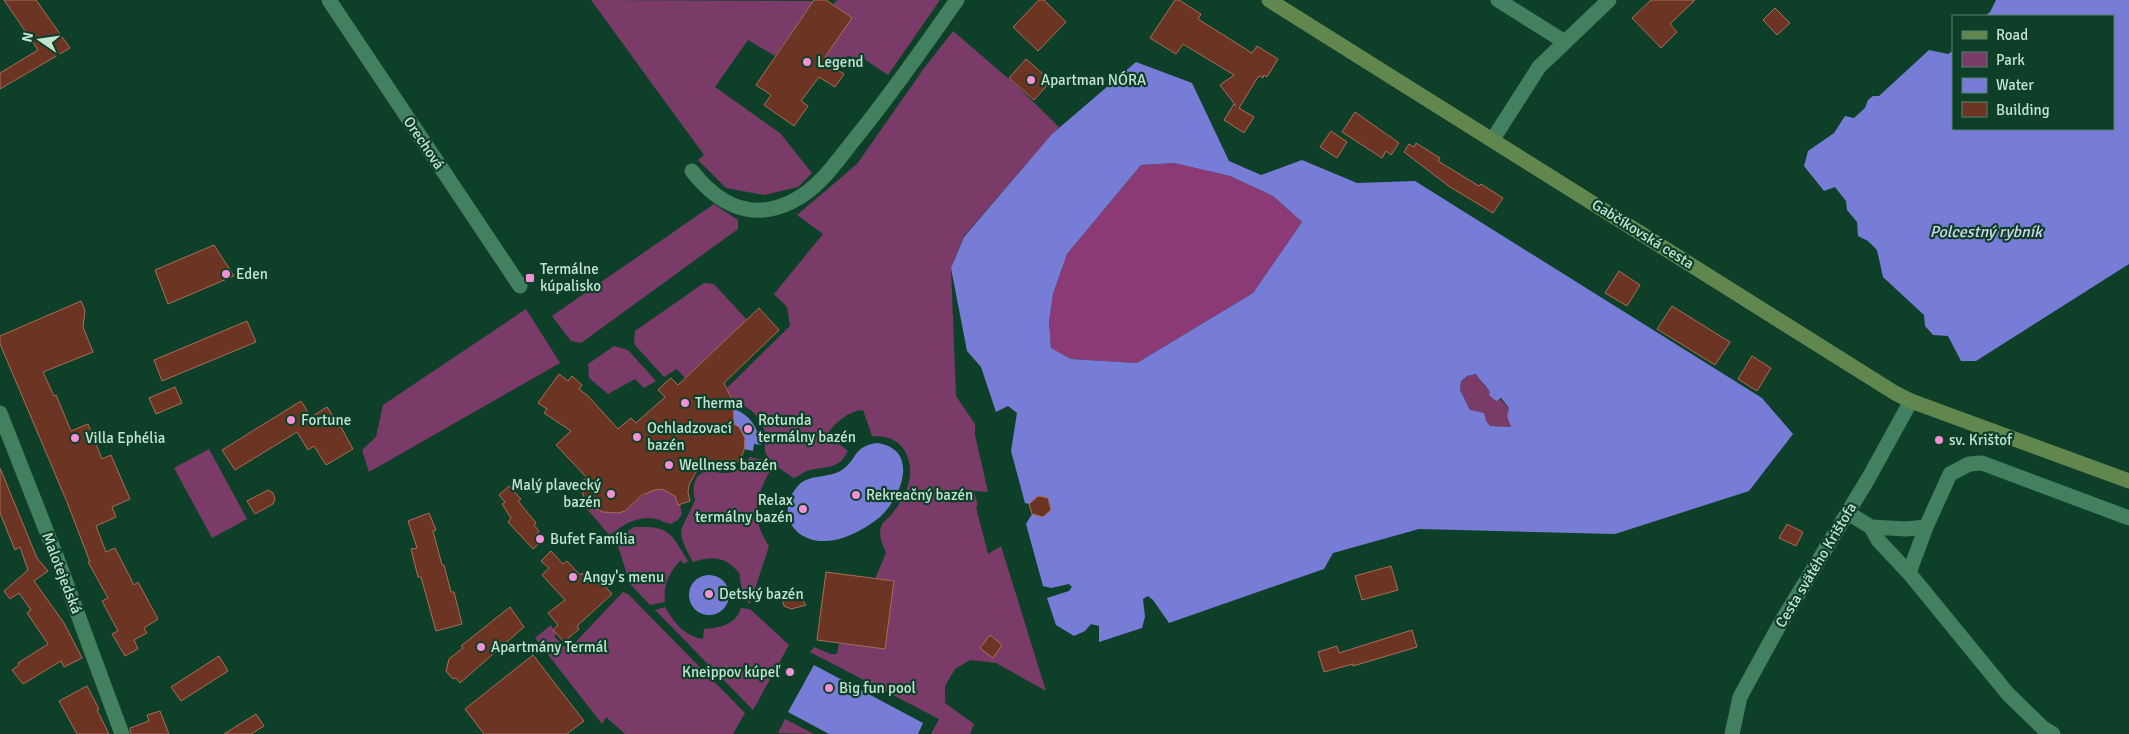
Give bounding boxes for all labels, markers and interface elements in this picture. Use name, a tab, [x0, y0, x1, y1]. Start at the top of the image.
north arrow	[15, 15, 65, 65]
legend	[1952, 15, 2114, 130]
text: Road	[1996, 26, 2028, 44]
text: N	[18, 31, 37, 44]
text: Park	[1996, 51, 2025, 69]
place label: Legend	[817, 53, 864, 71]
marker: Legend	[801, 56, 813, 68]
place label: Apartman NÓRA	[1041, 70, 1146, 89]
marker: Apartman NÓRA	[1025, 74, 1037, 86]
text: Water	[1996, 76, 2034, 94]
text: Building	[1996, 101, 2050, 119]
street label: Orechová	[400, 113, 448, 173]
street label: Gabčíkovská cesta	[1589, 195, 1697, 273]
water label: Polcestný rybník	[1930, 222, 2044, 242]
place label: Termálne kúpalisko	[540, 260, 601, 295]
place label: Eden	[236, 265, 268, 283]
marker: Eden	[220, 268, 232, 280]
marker: Termálne kúpalisko	[524, 272, 536, 284]
place label: Therma	[695, 394, 743, 412]
marker: Therma	[679, 397, 691, 409]
place label: Fortune	[301, 411, 351, 429]
place label: Rotunda termálny bazén	[758, 411, 856, 446]
marker: Fortune	[285, 414, 297, 426]
place label: Ochladzovací bazén	[647, 419, 732, 454]
marker: Rotunda termálny bazén	[742, 423, 754, 435]
place label: Villa Ephélia	[85, 429, 165, 447]
marker: Ochladzovací bazén	[631, 431, 643, 443]
place label: sv. Krištof	[1949, 431, 2013, 449]
marker: Villa Ephélia	[69, 432, 81, 444]
marker: sv. Krištof	[1933, 434, 1945, 446]
place label: Wellness bazén	[679, 456, 777, 474]
marker: Wellness bazén	[663, 459, 675, 471]
place label: Malý plavecký bazén	[511, 476, 601, 511]
place label: Rekreačný bazén	[866, 486, 973, 504]
marker: Malý plavecký bazén	[605, 488, 617, 500]
marker: Rekreačný bazén	[850, 489, 862, 501]
place label: Relax termálny bazén	[695, 491, 793, 526]
street label: Cesta svätého Krištofa	[1772, 499, 1860, 631]
marker: Relax termálny bazén	[797, 503, 809, 515]
street label: Malotejedská	[38, 530, 86, 616]
place label: Bufet Família	[550, 530, 635, 548]
marker: Bufet Família	[534, 533, 546, 545]
place label: Angy's menu	[583, 568, 664, 586]
marker: Angy's menu	[567, 571, 579, 583]
place label: Detský bazén	[719, 585, 804, 603]
marker: Detský bazén	[703, 588, 715, 600]
place label: Apartmány Termál	[491, 638, 608, 656]
marker: Apartmány Termál	[475, 641, 487, 653]
place label: Kneippov kúpeľ	[682, 663, 781, 681]
marker: Kneippov kúpeľ	[784, 666, 796, 678]
place label: Big fun pool	[839, 679, 916, 697]
marker: Big fun pool	[823, 682, 835, 694]

